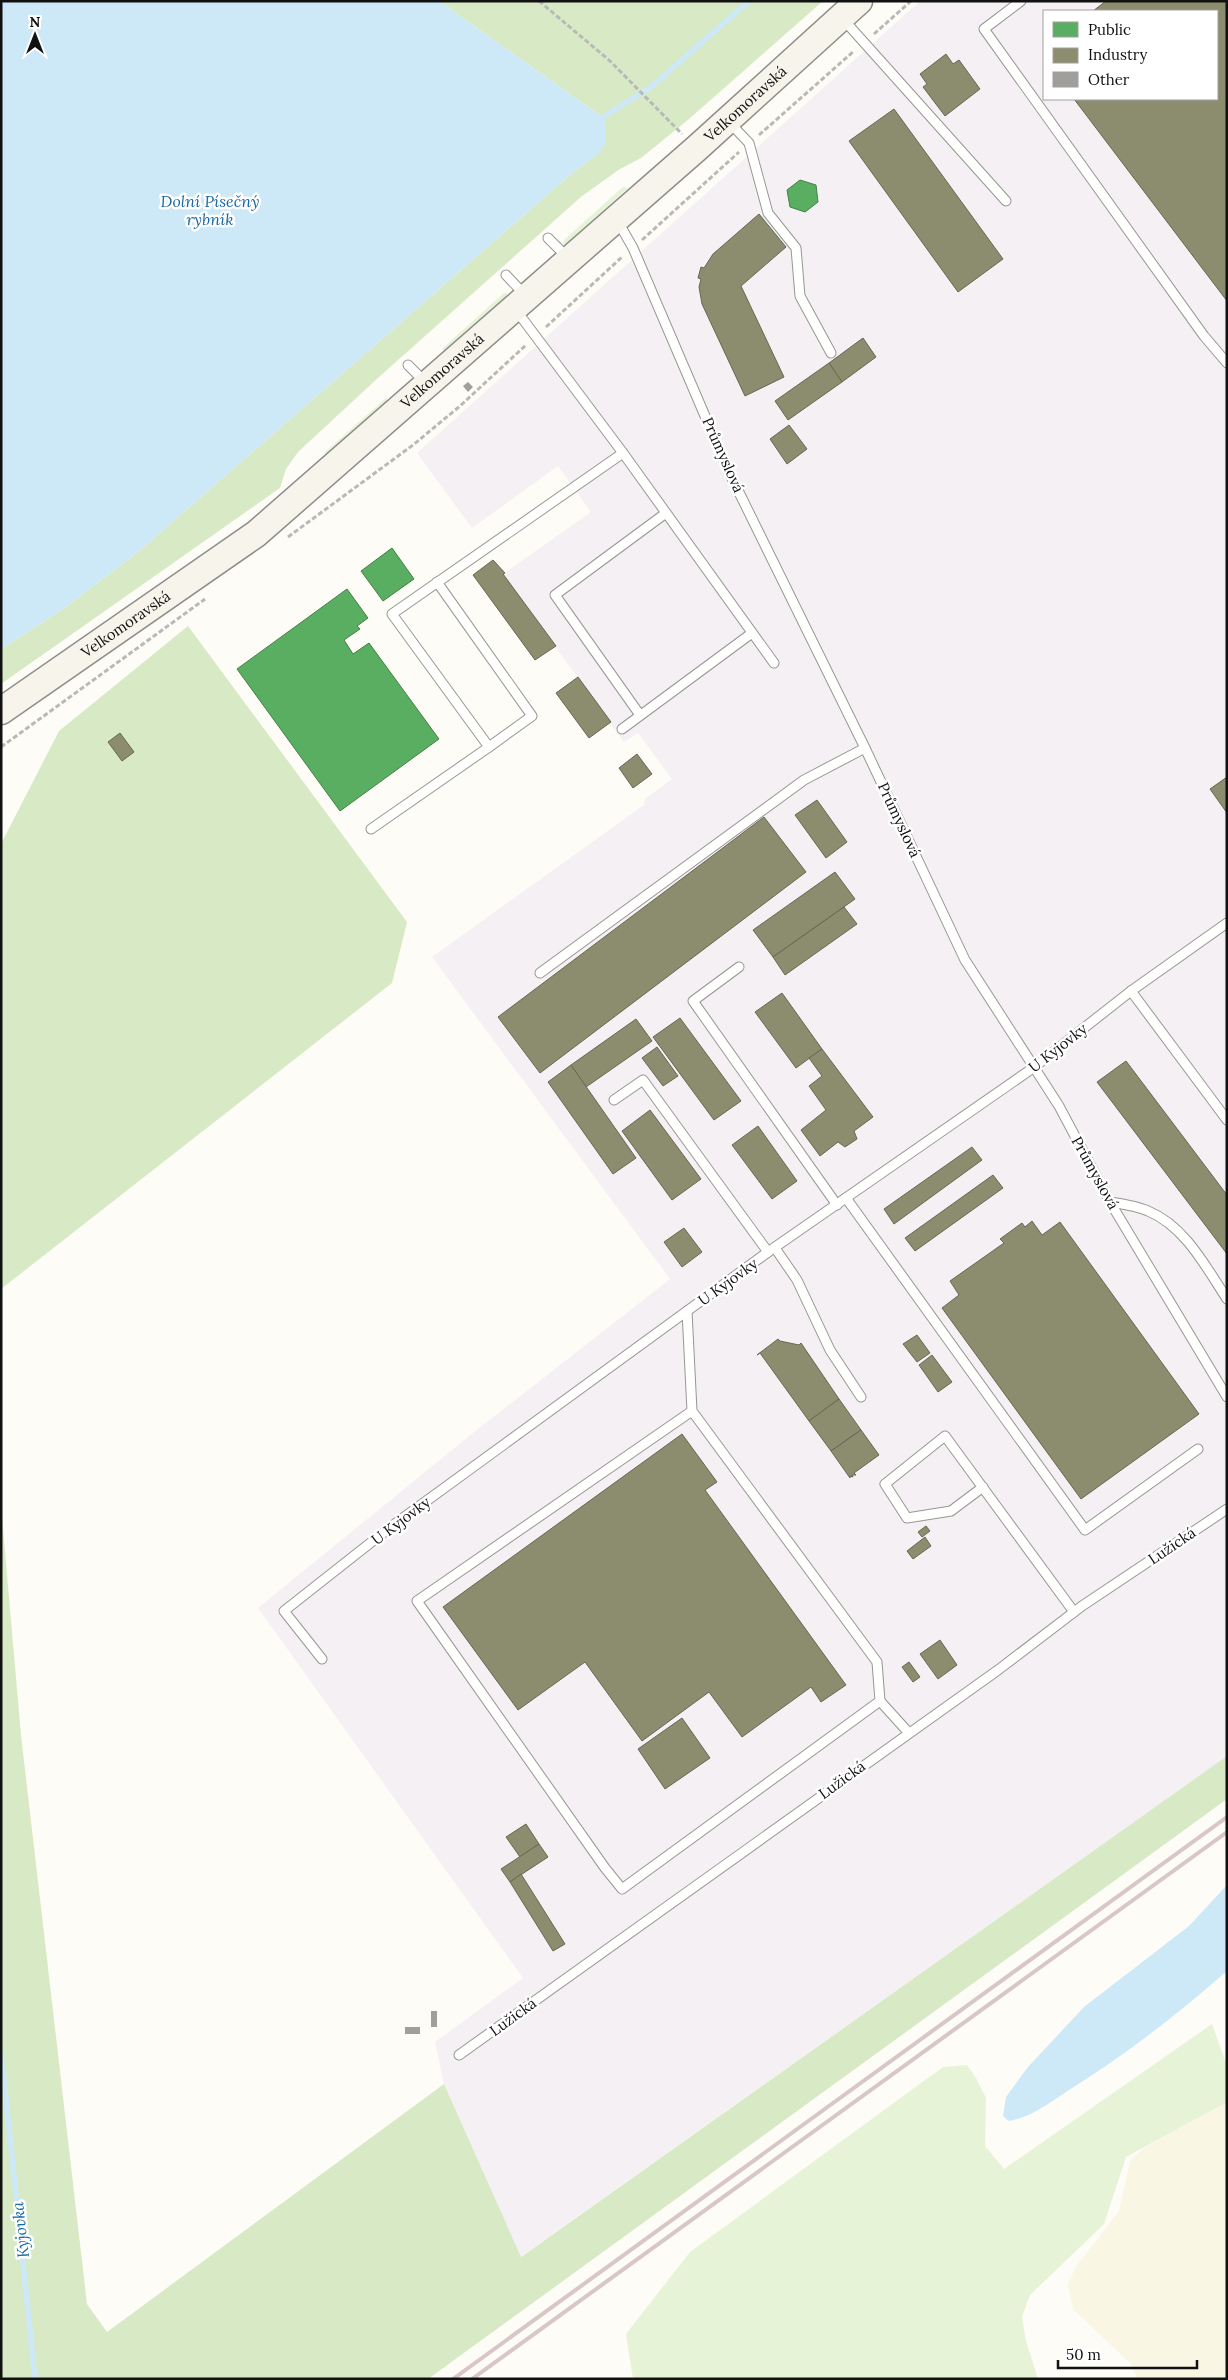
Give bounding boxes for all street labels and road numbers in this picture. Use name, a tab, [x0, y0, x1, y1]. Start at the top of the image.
street label: Velkomoravská	[699, 61, 791, 146]
street label: Velkomoravská	[396, 329, 488, 413]
street label: Průmyslová	[698, 414, 749, 496]
street label: Velkomoravská	[76, 586, 174, 662]
street label: Průmyslová	[874, 779, 925, 861]
street label: U Kyjovky	[1025, 1019, 1091, 1076]
street label: Průmyslová	[1068, 1133, 1123, 1213]
street label: U Kyjovky	[694, 1254, 761, 1310]
street label: U Kyjovky	[367, 1492, 434, 1549]
street label: Lužická	[1144, 1523, 1199, 1568]
street label: Lužická	[815, 1756, 869, 1803]
street label: Lužická	[486, 1993, 540, 2040]

